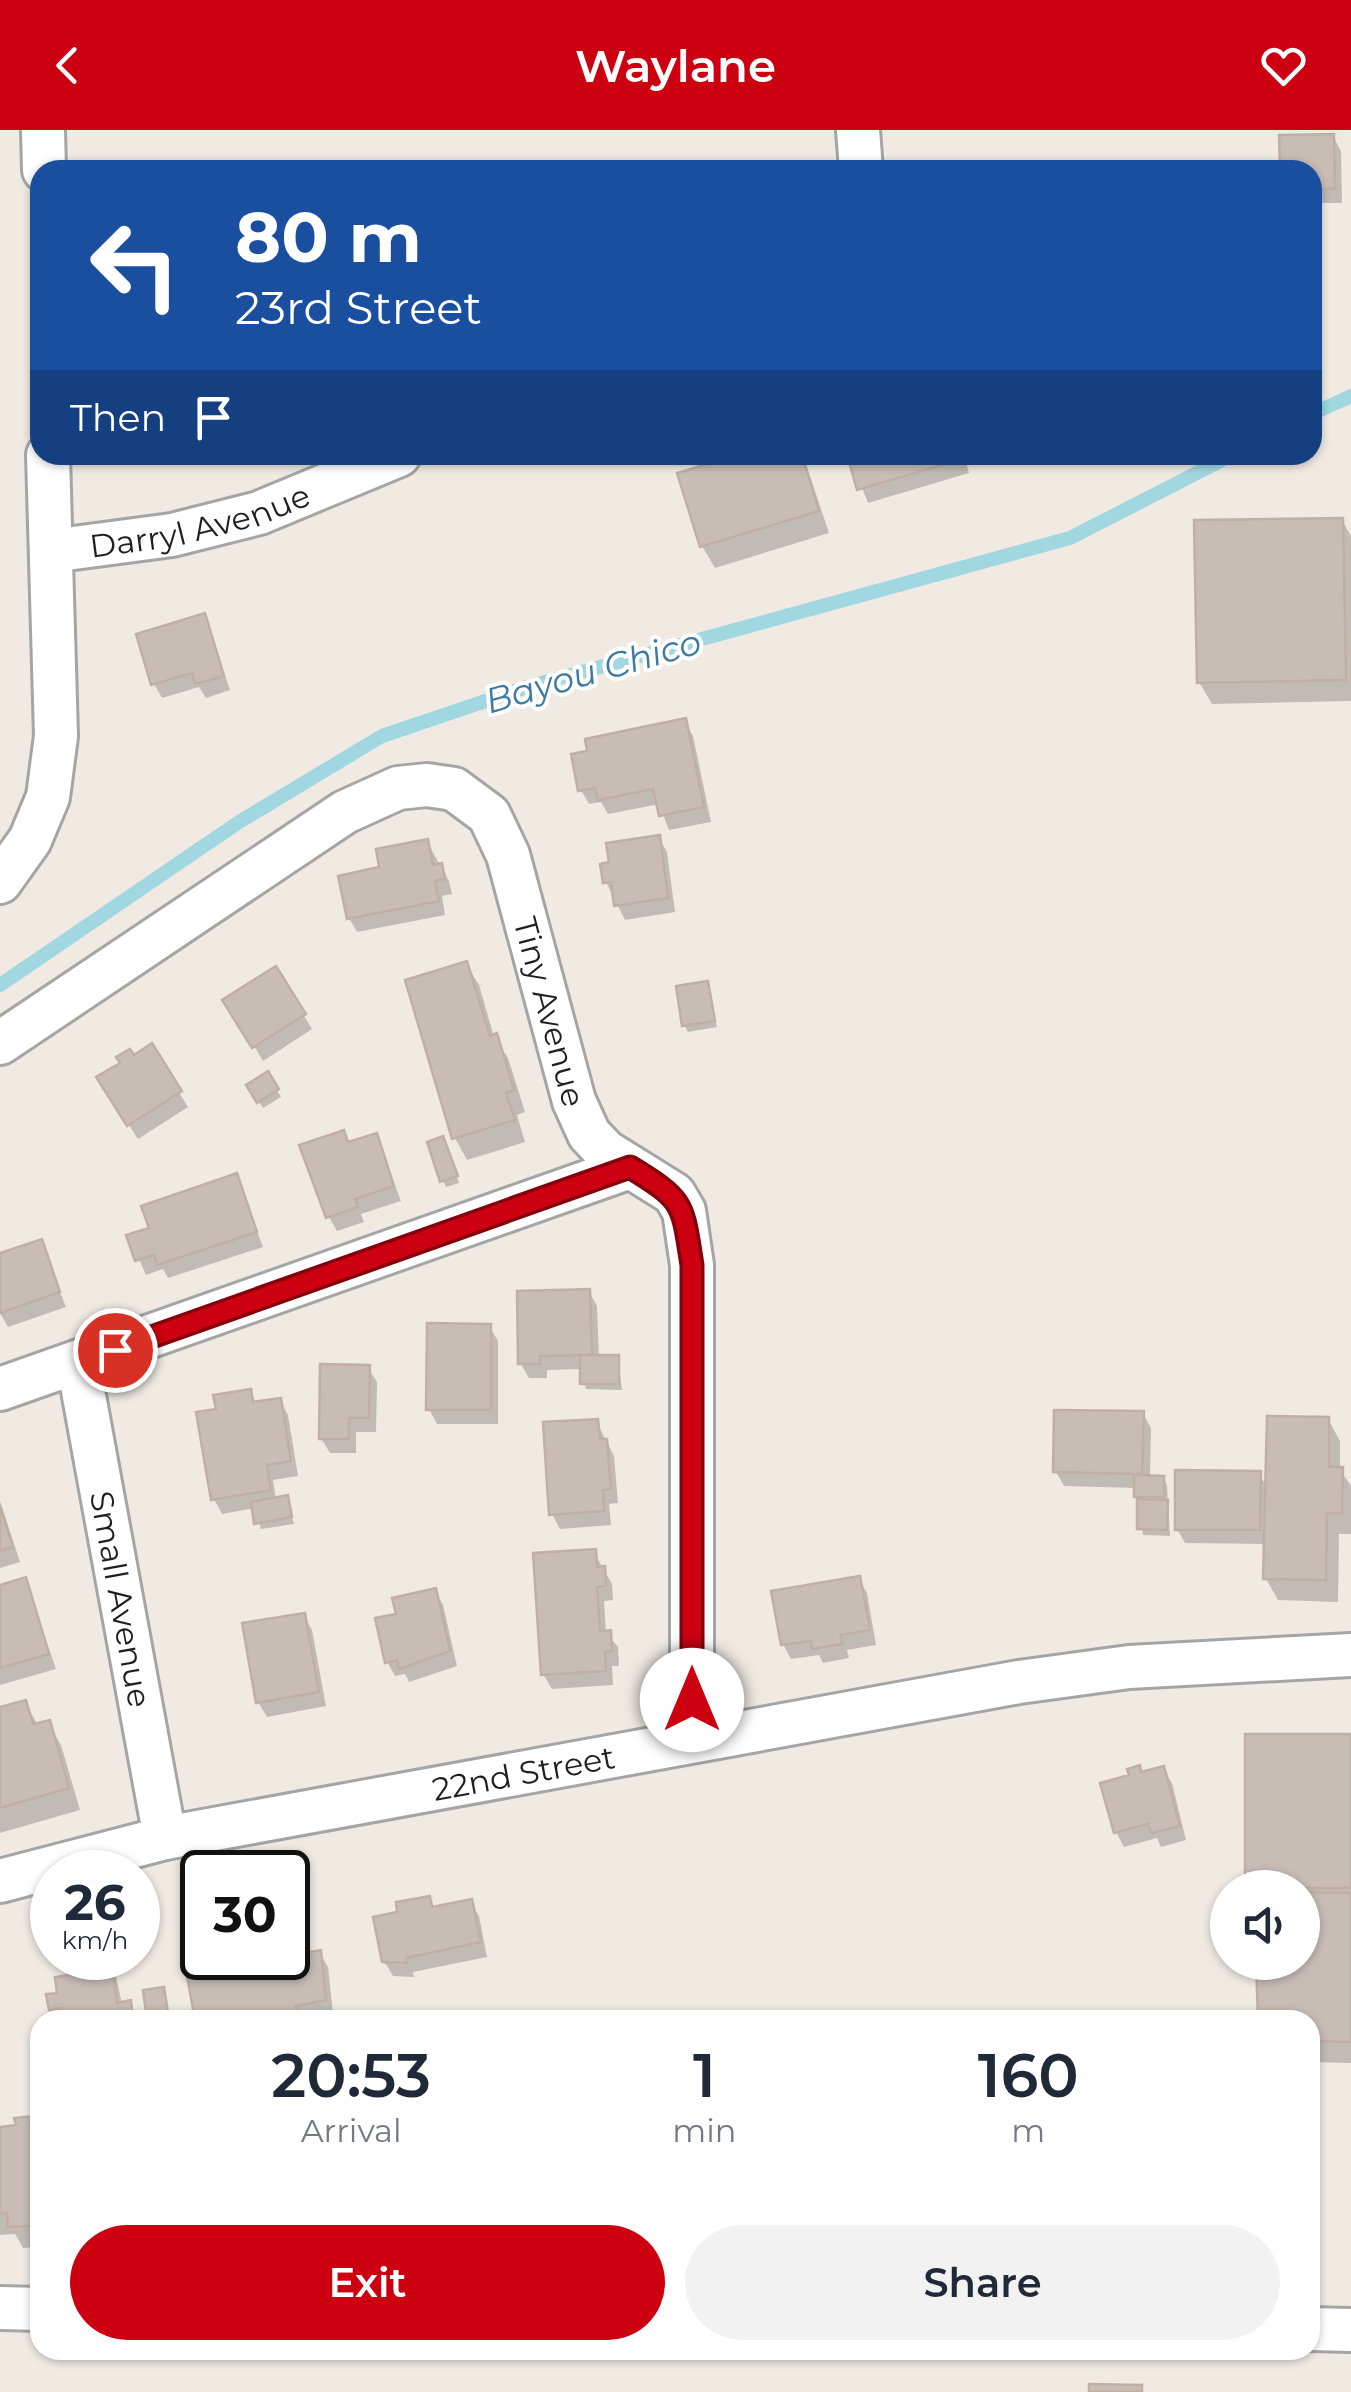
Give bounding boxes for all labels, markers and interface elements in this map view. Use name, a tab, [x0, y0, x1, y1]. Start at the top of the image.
icon: back	[40, 38, 95, 93]
text: Waylane	[575, 38, 776, 93]
icon: heart	[1256, 38, 1311, 93]
text: 80 m	[235, 194, 422, 280]
icon: left	[70, 200, 200, 330]
text: 23rd Street	[235, 280, 482, 335]
icon: arrive	[186, 390, 241, 445]
text: Then	[70, 394, 166, 441]
street label: Darryl Avenue	[87, 475, 315, 565]
water label: Bayou Chico	[480, 620, 706, 722]
street label: Tiny Avenue	[506, 913, 594, 1111]
pin	[73, 1308, 158, 1393]
icon: arrive	[88, 1323, 143, 1378]
street label: Small Avenue	[82, 1488, 160, 1710]
position arrow	[640, 1648, 744, 1752]
street label: 22nd Street	[429, 1737, 618, 1808]
speed limit sign: 30	[180, 1850, 310, 1980]
map controls	[1210, 1870, 1320, 1980]
button: sound	[1210, 1870, 1320, 1980]
text: 26	[64, 1872, 126, 1933]
text: km/h	[62, 1925, 128, 1955]
text: 20:53	[271, 2039, 431, 2112]
text: 1	[693, 2039, 716, 2112]
text: 160	[978, 2039, 1079, 2112]
text: Arrival	[301, 2111, 402, 2150]
text: min	[672, 2111, 736, 2150]
text: m	[1011, 2111, 1045, 2150]
button: Exit	[70, 2225, 665, 2340]
button: Share	[685, 2225, 1280, 2340]

